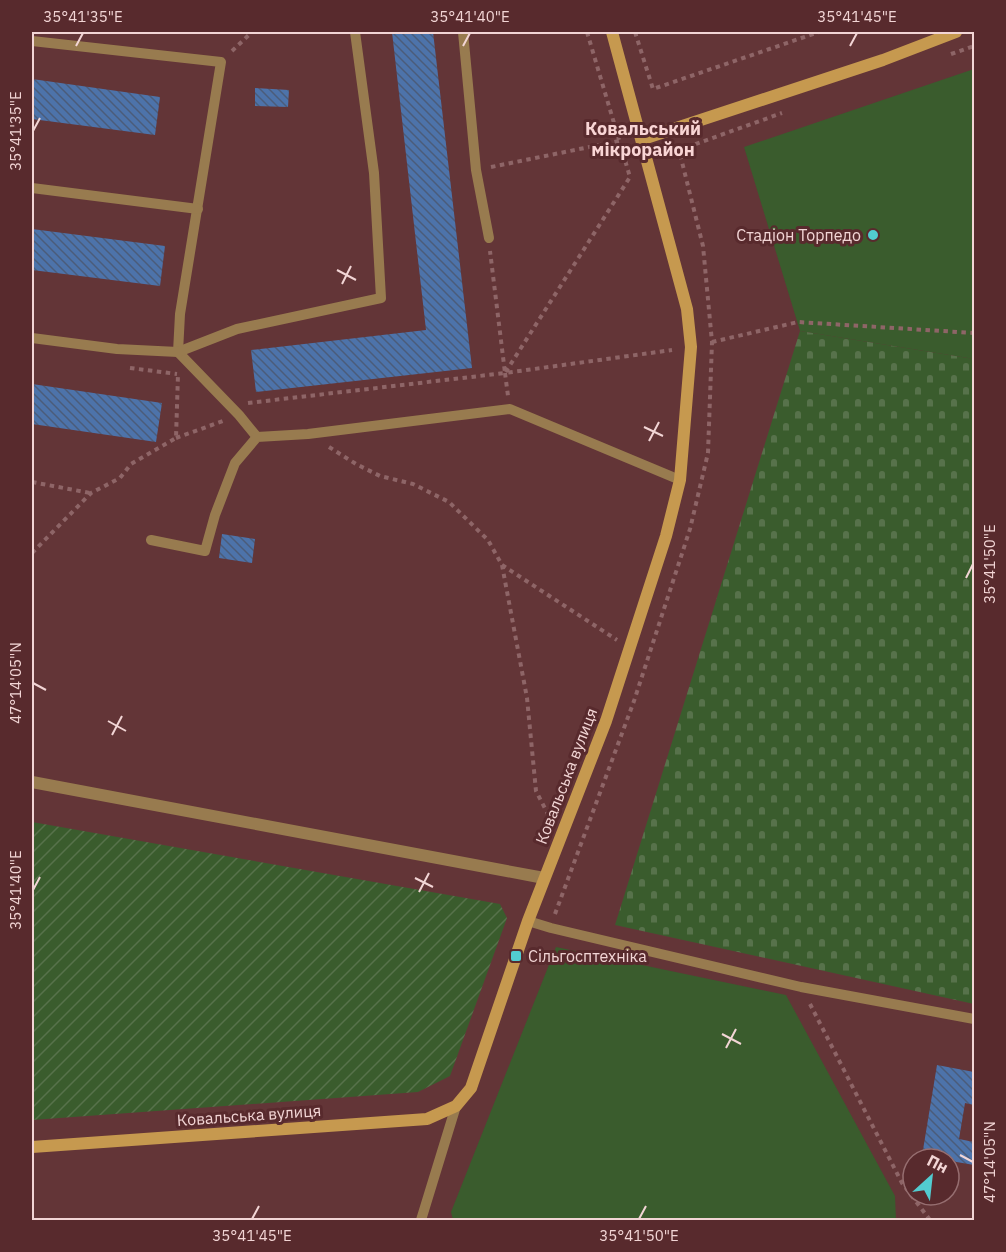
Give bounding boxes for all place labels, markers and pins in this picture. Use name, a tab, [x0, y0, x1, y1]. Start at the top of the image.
place label: Стадіон Торпедо	[736, 225, 861, 245]
marker: Стадіон Торпедо	[866, 228, 880, 242]
place label: Сільгосптехніка	[528, 946, 647, 966]
marker: Сільгосптехніка	[509, 949, 523, 963]

